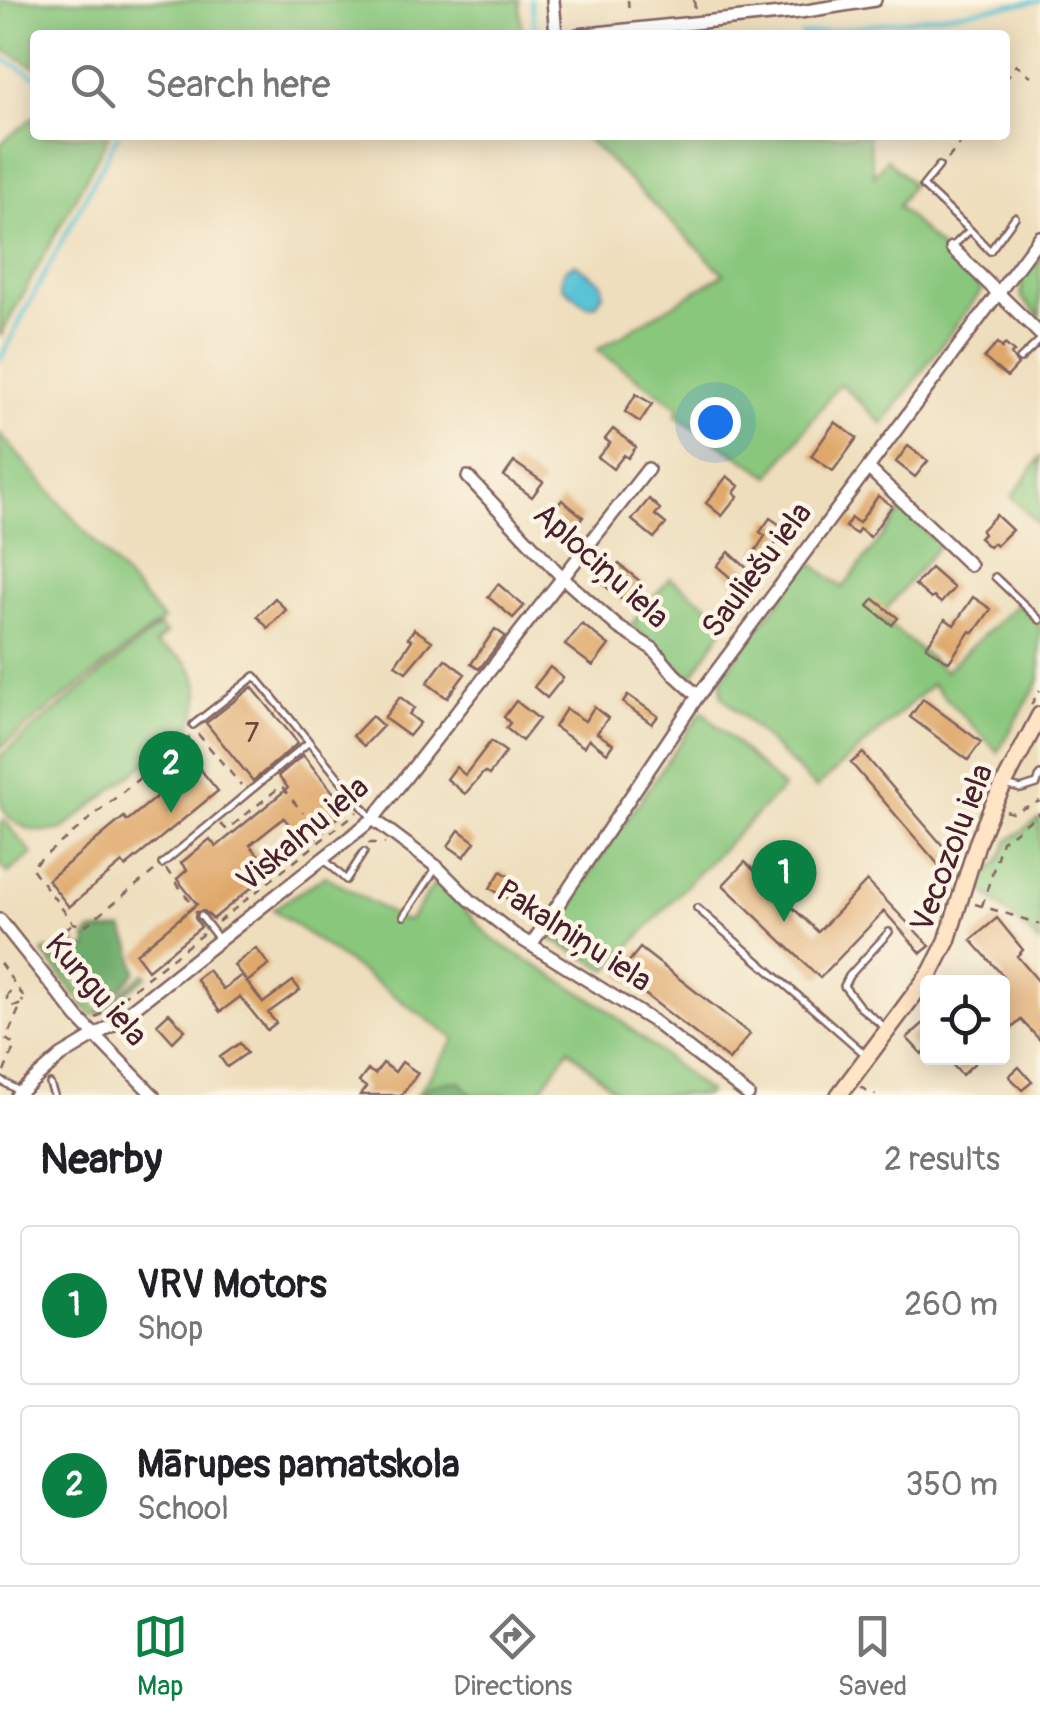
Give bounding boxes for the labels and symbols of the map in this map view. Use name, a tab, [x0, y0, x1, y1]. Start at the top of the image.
your location	[690, 397, 741, 448]
street label: Sauliešu iela	[693, 494, 821, 646]
street label: Aplociņu iela	[525, 495, 677, 637]
house number: 7	[245, 716, 260, 751]
pin: 2	[138, 730, 204, 813]
street label: Vecozolu iela	[902, 758, 1002, 938]
street label: Viskalnu iela	[229, 767, 377, 901]
pin: 1	[752, 840, 816, 922]
street label: Pakalniņu iela	[489, 871, 659, 1001]
street label: Kungu iela	[36, 925, 156, 1055]

